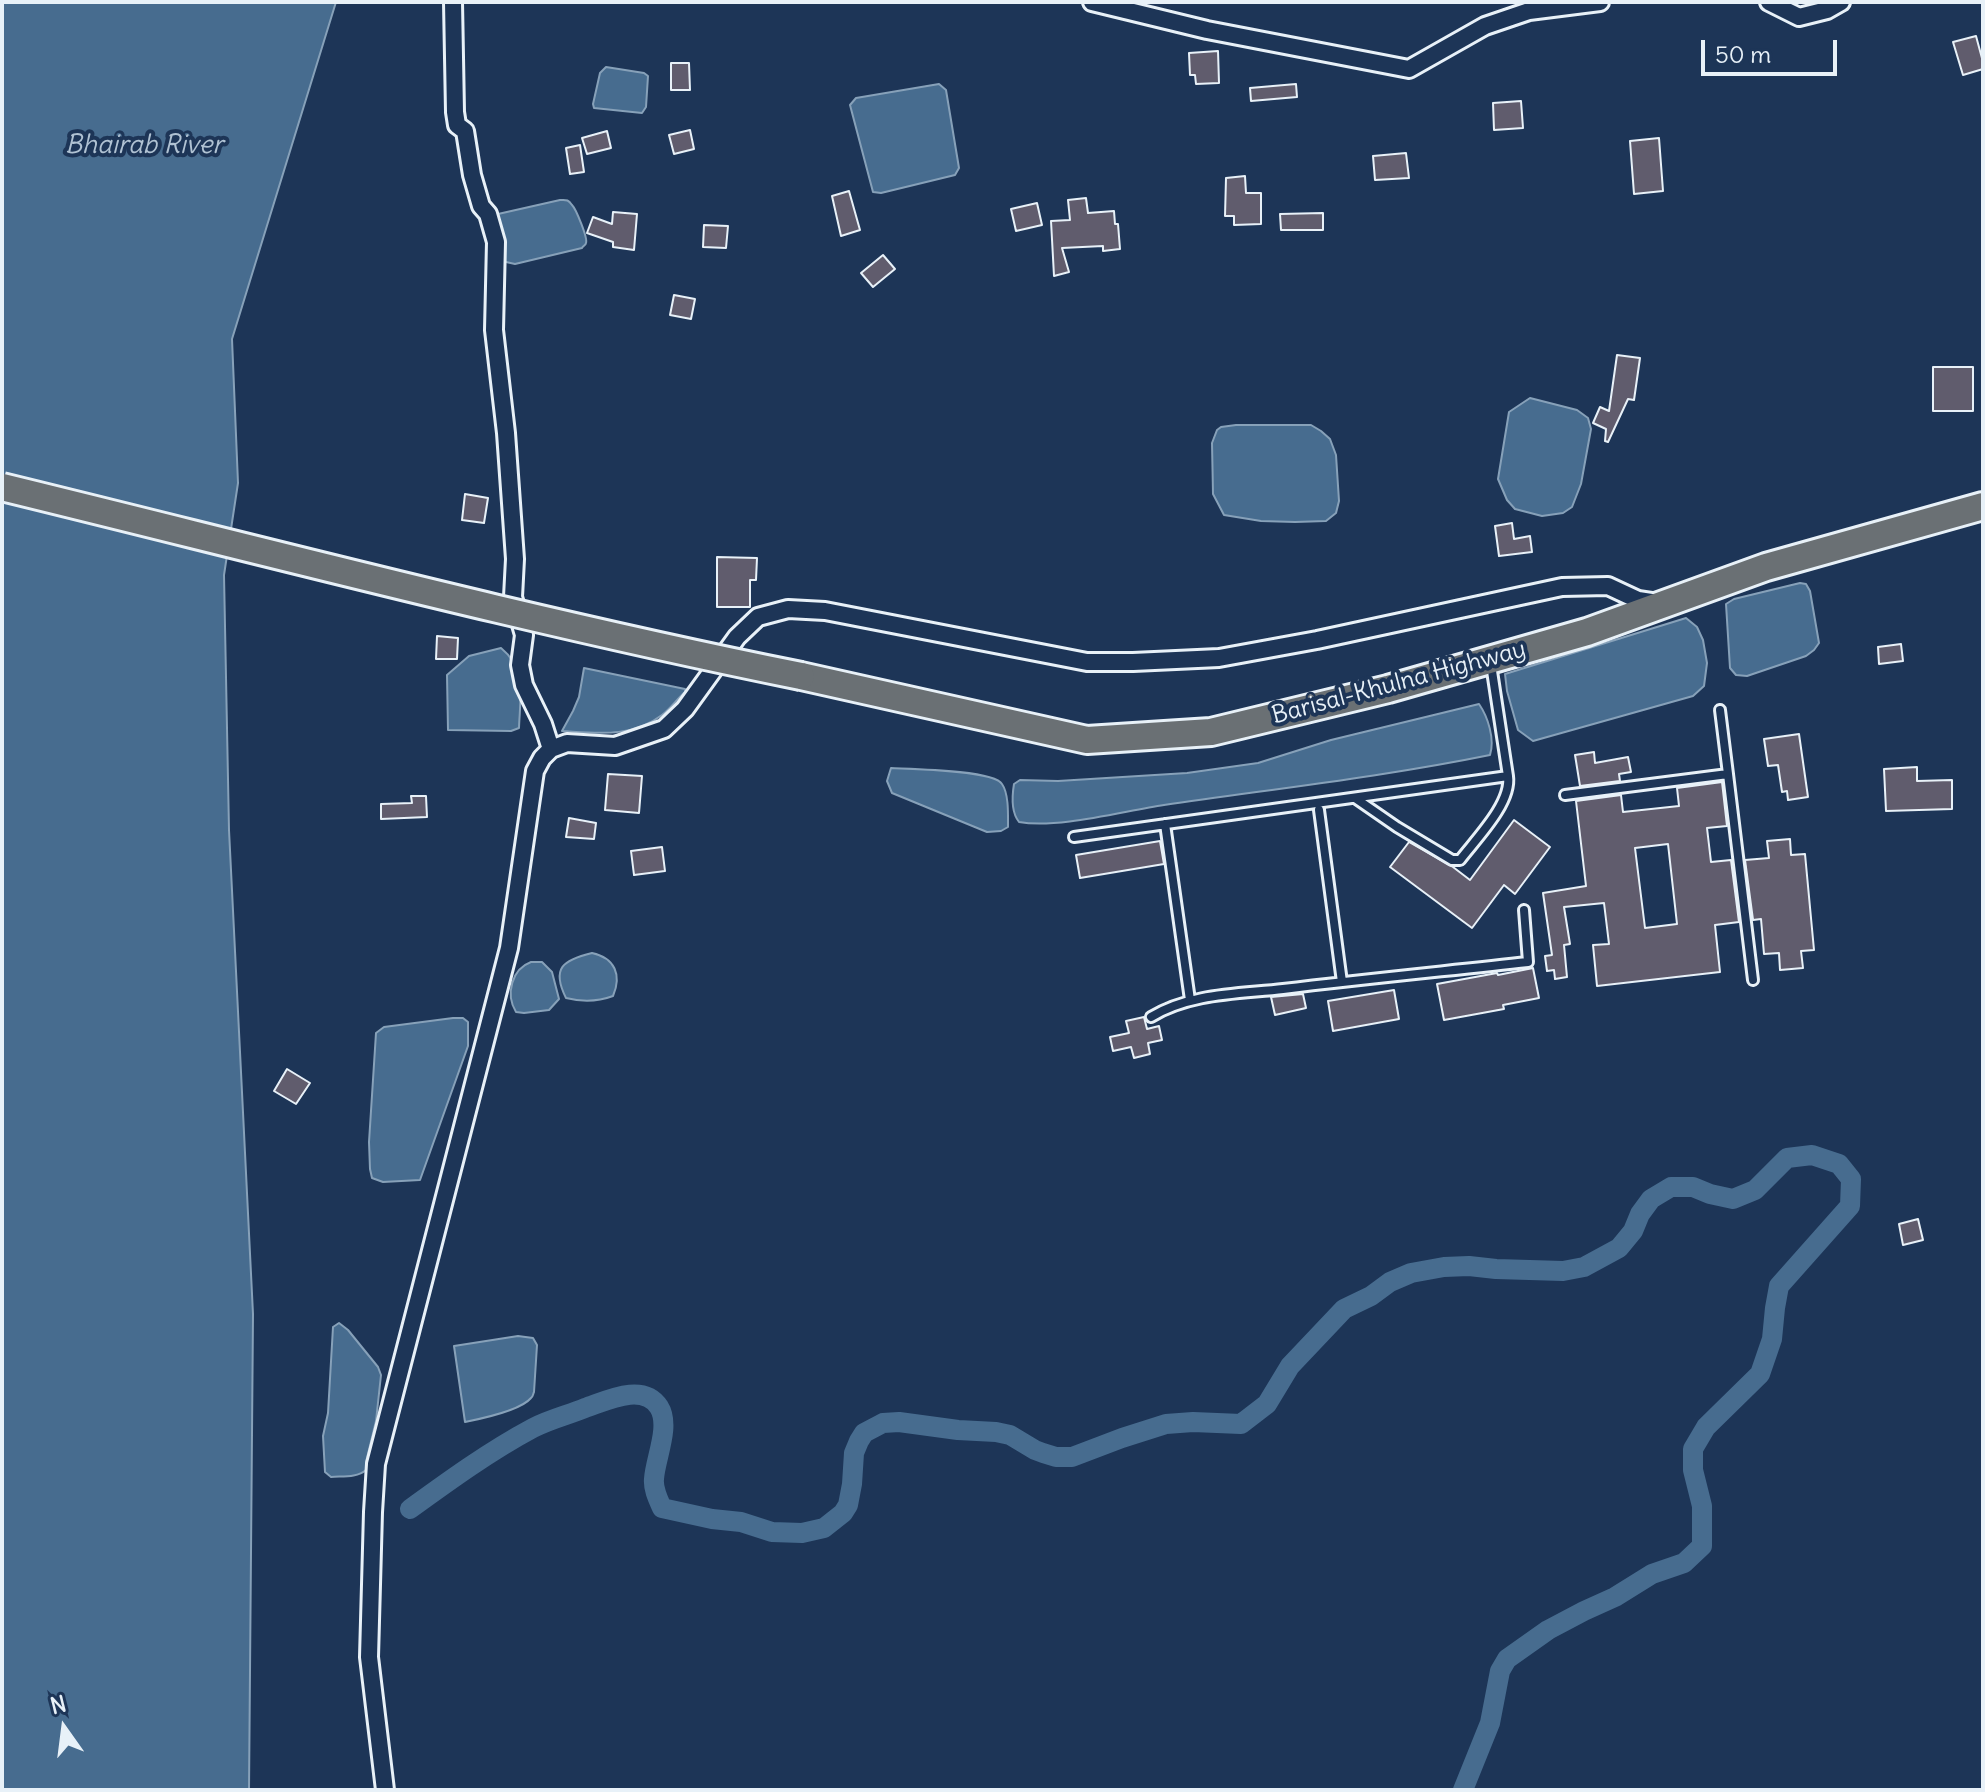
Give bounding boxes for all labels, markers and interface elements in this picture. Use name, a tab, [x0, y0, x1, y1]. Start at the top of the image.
scale bar	[1705, 24, 1841, 74]
text: 50 m	[1715, 39, 1771, 69]
water label: Bhairab River	[65, 130, 223, 162]
street label: Barisal-Khulna Highway	[1269, 635, 1529, 731]
north arrow	[24, 1688, 104, 1768]
text: N	[47, 1689, 69, 1720]

